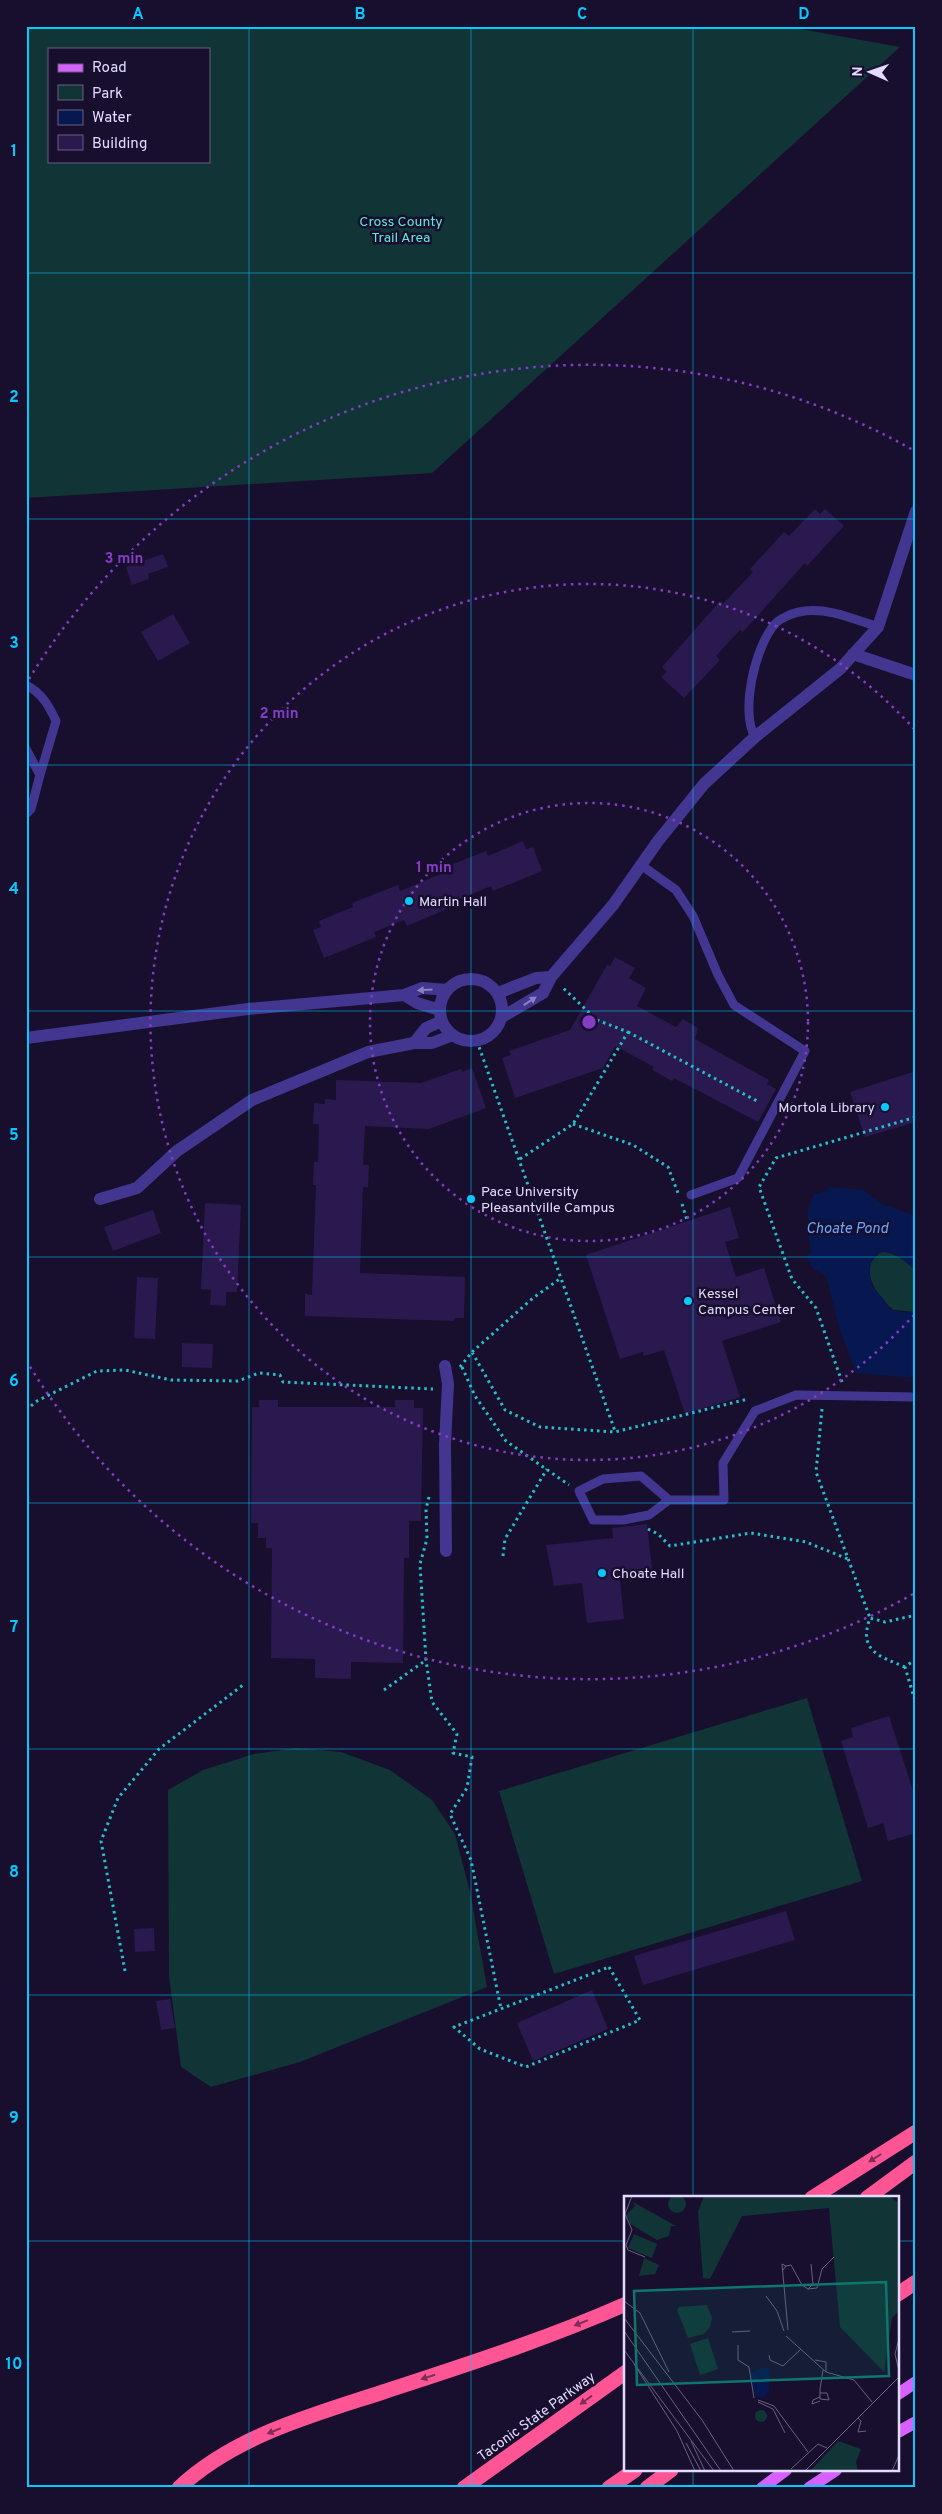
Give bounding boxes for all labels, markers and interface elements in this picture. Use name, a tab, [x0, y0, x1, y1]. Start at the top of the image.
text: A	[132, 5, 144, 25]
text: B	[354, 5, 366, 25]
text: C	[577, 5, 587, 25]
text: D	[798, 5, 810, 25]
legend	[48, 48, 210, 162]
north arrow	[844, 48, 894, 98]
text: Road	[92, 59, 127, 78]
text: N	[850, 66, 867, 77]
text: Park	[92, 85, 123, 104]
text: Water	[92, 109, 132, 128]
text: Building	[92, 135, 147, 154]
text: 1	[11, 142, 17, 162]
park label: Cross County Trail Area	[359, 214, 443, 247]
text: 2	[9, 388, 19, 408]
text: 3 min	[104, 550, 144, 569]
text: 3	[9, 634, 19, 654]
text: 2 min	[259, 705, 299, 724]
text: 1 min	[416, 859, 452, 878]
text: 4	[9, 880, 19, 900]
place label: Martin Hall	[419, 894, 487, 911]
marker: Martin Hall	[403, 895, 415, 907]
one-way arrow	[416, 986, 432, 994]
one-way arrow	[524, 997, 537, 1006]
centre of rings	[580, 1013, 598, 1031]
place label: Mortola Library	[778, 1100, 875, 1117]
marker: Mortola Library	[879, 1101, 891, 1113]
text: 5	[9, 1126, 19, 1146]
place label: Pace University Pleasantville Campus	[481, 1184, 615, 1217]
marker: Pace University Pleasantville Campus	[465, 1193, 477, 1205]
water label: Choate Pond	[806, 1220, 889, 1239]
place label: Kessel Campus Center	[698, 1286, 796, 1319]
marker: Kessel Campus Center	[682, 1295, 694, 1307]
text: 6	[9, 1372, 19, 1392]
place label: Choate Hall	[612, 1566, 684, 1583]
marker: Choate Hall	[596, 1567, 608, 1579]
text: 7	[10, 1618, 18, 1638]
text: 8	[9, 1863, 19, 1883]
text: 9	[9, 2109, 19, 2129]
one-way arrow	[868, 2154, 881, 2163]
inset map	[624, 2196, 900, 2472]
one-way arrow	[573, 2319, 588, 2327]
text: 10	[6, 2355, 22, 2375]
street label: Taconic State Parkway	[475, 2369, 599, 2466]
one-way arrow	[420, 2374, 435, 2381]
one-way arrow	[579, 2395, 593, 2405]
one-way arrow	[267, 2427, 281, 2435]

